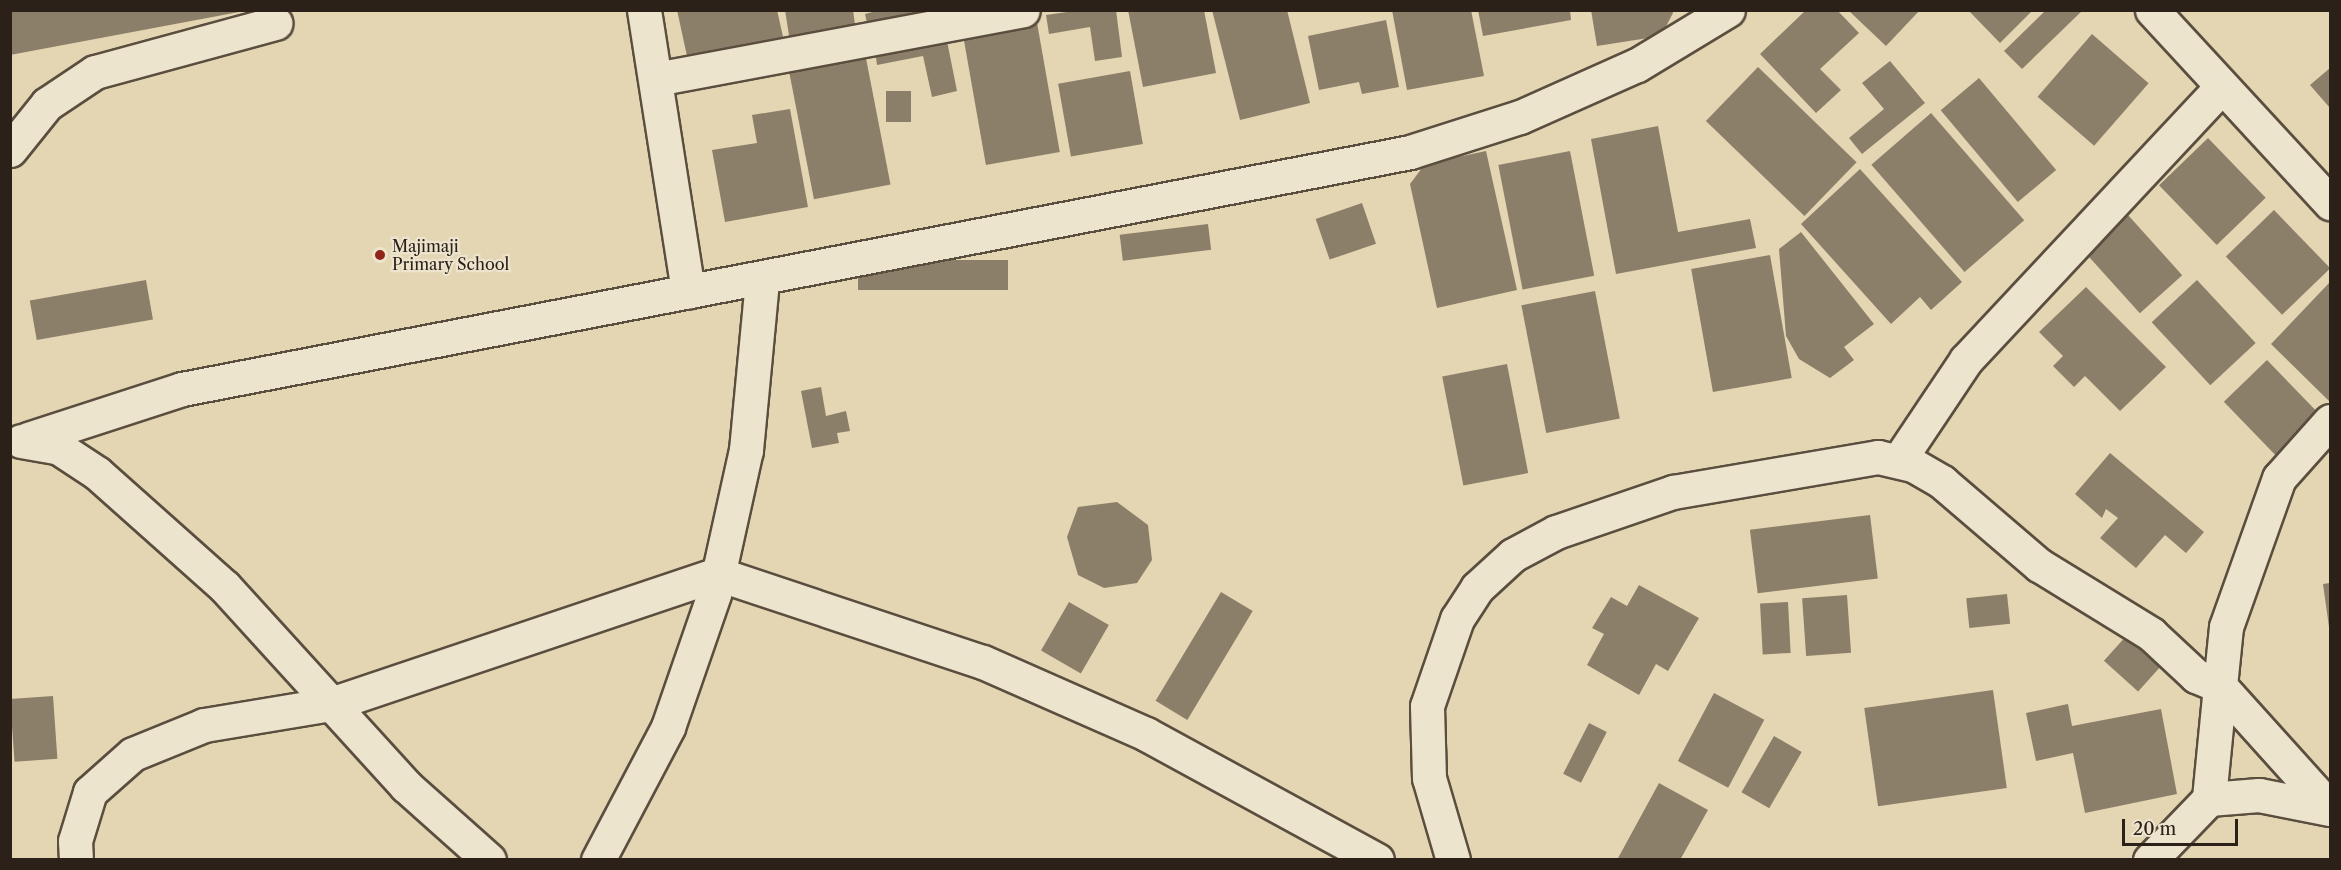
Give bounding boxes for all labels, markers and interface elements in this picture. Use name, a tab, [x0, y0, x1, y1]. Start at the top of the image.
place label: Majimaji Primary School	[392, 236, 510, 274]
marker: Majimaji Primary School	[373, 248, 387, 262]
scale bar	[2125, 807, 2240, 845]
text: 20 m	[2133, 818, 2176, 840]

